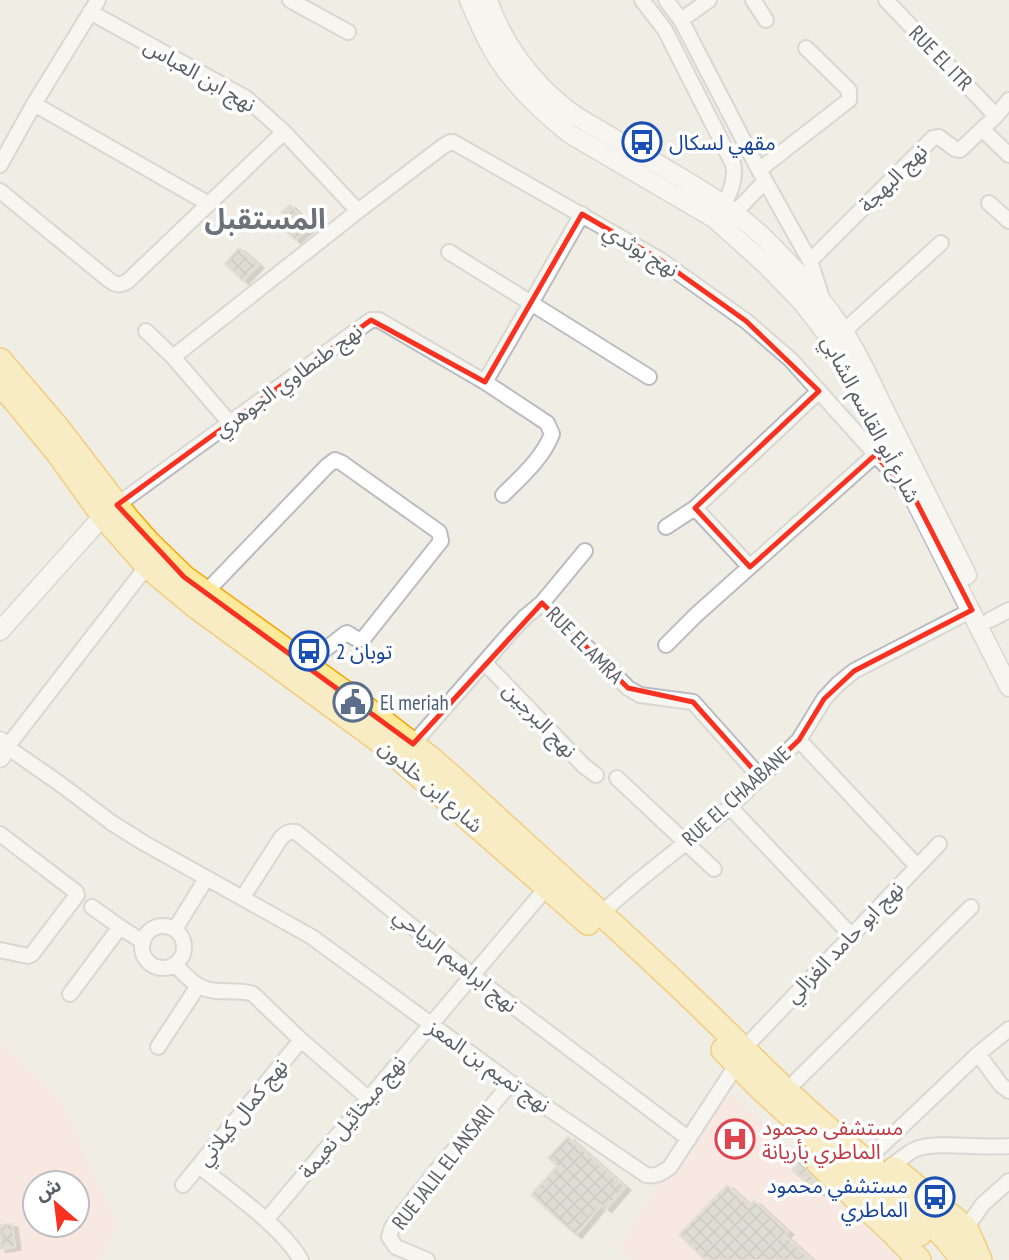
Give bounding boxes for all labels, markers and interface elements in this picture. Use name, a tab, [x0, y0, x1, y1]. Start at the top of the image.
street label: RUE EL ITR	[903, 20, 979, 96]
street label: نهج ابن العباس	[138, 32, 261, 120]
bus stop icon: مقهي لسكال	[621, 121, 663, 163]
place label: مقهي لسكال	[669, 129, 776, 158]
street label: نهج البهجة	[853, 138, 934, 219]
district label: المستقبل	[204, 200, 326, 237]
street label: نهج بوثدي	[597, 217, 684, 286]
street label: نهج طنطاوي الجوهري	[209, 317, 369, 445]
street label: شارع أبو القاسم الشابي	[813, 331, 926, 509]
street label: RUE EL AMRA	[541, 601, 629, 689]
bus stop icon: توبان 2	[288, 630, 330, 672]
place label: توبان 2	[336, 638, 392, 665]
street label: نهج البرجين	[496, 676, 583, 765]
public building icon: El meriah	[332, 681, 374, 723]
place label: El meriah	[380, 689, 449, 716]
street label: شارع ابن خلدون	[372, 733, 489, 840]
street label: RUE EL CHAABANE	[676, 740, 796, 852]
street label: نهج ابو حامد الغزالي	[779, 875, 911, 1011]
street label: نهج ابراهيم الرياحي	[387, 902, 524, 1021]
street label: نهج تميم بن المعز	[420, 1013, 556, 1120]
street label: نهج ميخائيل نعيمة	[293, 1050, 413, 1185]
street label: نهج كمال كيلاني	[190, 1053, 296, 1173]
street label: RUE JALIL EL ANSARI	[386, 1099, 500, 1235]
place label: مستشفى محمود الماطري بأريانة	[762, 1114, 903, 1167]
hospital icon: مستشفى محمود الماطري بأريانة	[714, 1118, 756, 1160]
north arrow	[21, 1169, 91, 1239]
text: ش	[31, 1172, 65, 1206]
place label: مستشفي محمود الماطري	[767, 1172, 908, 1225]
bus stop icon: مستشفي محمود الماطري	[914, 1176, 956, 1218]

